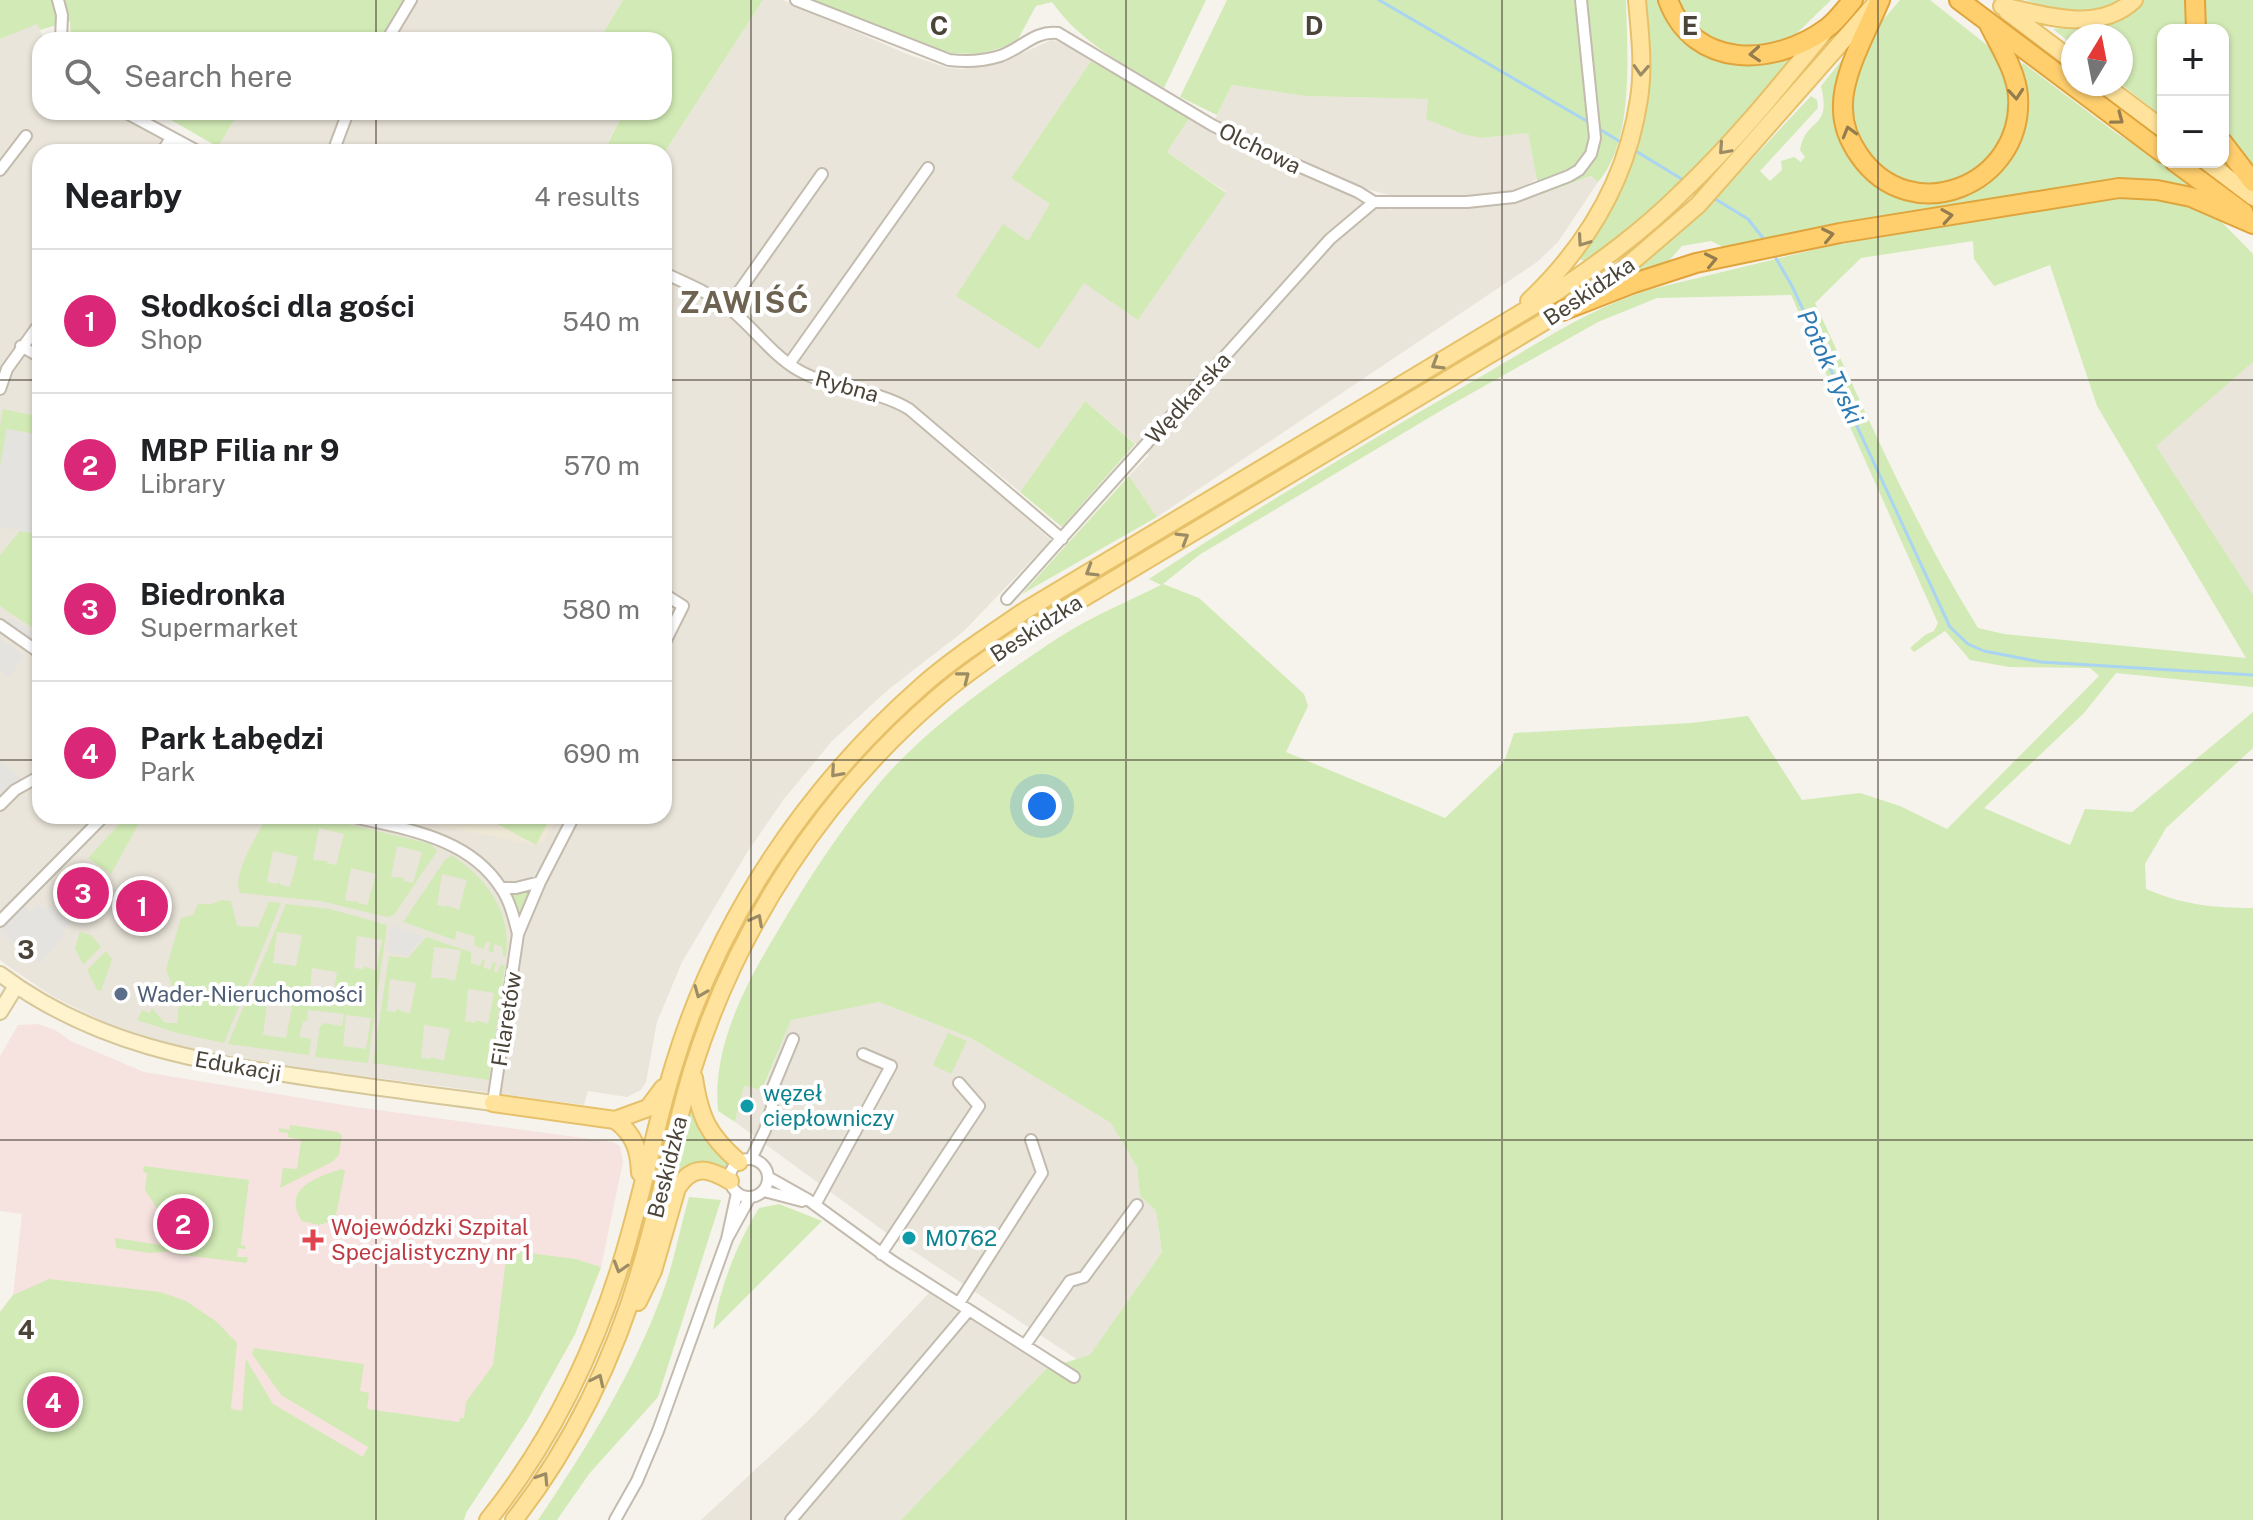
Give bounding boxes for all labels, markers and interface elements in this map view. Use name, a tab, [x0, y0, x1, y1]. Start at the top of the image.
text: C	[930, 10, 948, 41]
text: D	[1305, 10, 1323, 41]
text: E	[1682, 10, 1698, 41]
north arrow	[2061, 24, 2133, 96]
map controls	[2157, 24, 2229, 168]
button: +	[2157, 24, 2229, 96]
search box	[32, 32, 672, 120]
one-way arrow	[1749, 45, 1762, 62]
icon: search	[60, 54, 104, 98]
text: Search here	[124, 58, 292, 94]
one-way arrow	[1633, 64, 1650, 77]
one-way arrow	[2007, 88, 2024, 101]
button: −	[2157, 96, 2229, 168]
one-way arrow	[2109, 110, 2124, 124]
street label: Olchowa	[1215, 117, 1305, 179]
one-way arrow	[1841, 126, 1858, 139]
one-way arrow	[1719, 140, 1733, 155]
text: Nearby	[64, 176, 182, 216]
text: 4 results	[534, 181, 640, 212]
one-way arrow	[1940, 208, 1954, 225]
one-way arrow	[1822, 228, 1835, 245]
one-way arrow	[1578, 232, 1593, 246]
street label: Beskidzka	[1539, 251, 1639, 331]
one-way arrow	[1703, 252, 1717, 269]
district label: ZAWIŚĆ	[679, 284, 811, 320]
text: Słodkości dla gości	[140, 288, 415, 324]
water label: Potok Tyski	[1792, 305, 1870, 428]
text: 1	[84, 306, 96, 337]
text: 540 m	[562, 306, 640, 337]
text: Shop	[140, 324, 203, 355]
street label: Wędkarska	[1140, 347, 1236, 449]
one-way arrow	[1431, 354, 1446, 370]
street label: Rybna	[812, 365, 882, 407]
text: MBP Filia nr 9	[140, 432, 340, 468]
text: 2	[82, 450, 98, 481]
text: 570 m	[564, 450, 640, 481]
text: Library	[140, 468, 226, 499]
one-way arrow	[1174, 532, 1189, 547]
one-way arrow	[1085, 561, 1100, 577]
text: Biedronka	[140, 576, 285, 612]
street label: Beskidzka	[985, 589, 1087, 667]
text: 3	[81, 594, 99, 625]
text: 580 m	[562, 594, 640, 625]
text: Supermarket	[140, 612, 298, 643]
one-way arrow	[954, 672, 969, 687]
text: Park Łabędzi	[140, 720, 324, 756]
text: 4	[81, 738, 99, 769]
text: 690 m	[563, 738, 640, 769]
text: Park	[140, 756, 195, 787]
one-way arrow	[831, 762, 846, 777]
your location	[1022, 786, 1062, 826]
pin: 3	[57, 863, 109, 923]
pin: 1	[116, 876, 168, 936]
one-way arrow	[747, 914, 762, 929]
text: 3	[17, 934, 35, 965]
street label: Filaretów	[486, 970, 526, 1068]
place label: Wader-Nieruchomości	[137, 981, 363, 1007]
one-way arrow	[693, 984, 710, 998]
marker: Wader-Nieruchomości	[112, 985, 130, 1003]
street label: Edukacji	[193, 1046, 283, 1086]
place label: węzeł ciepłowniczy	[763, 1080, 895, 1131]
marker: węzeł ciepłowniczy	[738, 1097, 756, 1115]
street label: Beskidzka	[642, 1113, 692, 1221]
pin: 2	[157, 1194, 209, 1254]
place label: Wojewódzki Szpital Specjalistyczny nr 1	[331, 1214, 531, 1265]
place label: M0762	[925, 1225, 997, 1251]
marker: Wojewódzki Szpital Specjalistyczny nr 1	[302, 1229, 324, 1251]
marker: M0762	[900, 1229, 918, 1247]
one-way arrow	[613, 1260, 629, 1273]
text: 4	[17, 1314, 35, 1345]
pin: 4	[27, 1372, 79, 1432]
one-way arrow	[588, 1374, 604, 1389]
one-way arrow	[533, 1472, 548, 1487]

